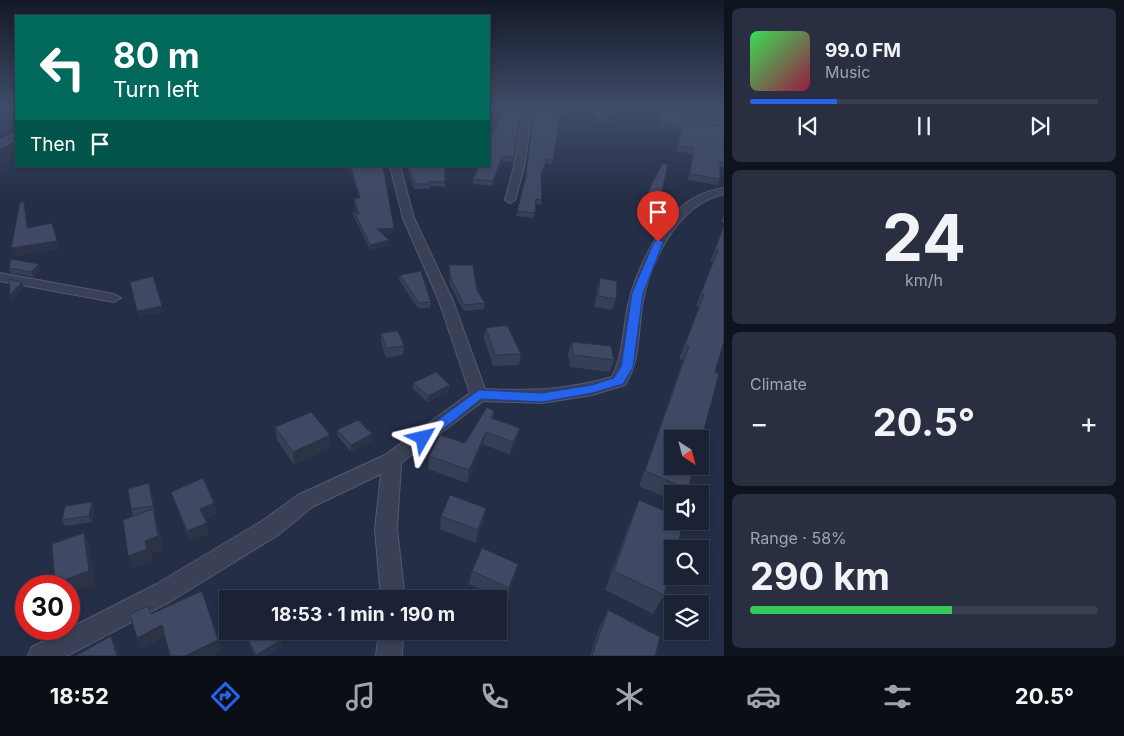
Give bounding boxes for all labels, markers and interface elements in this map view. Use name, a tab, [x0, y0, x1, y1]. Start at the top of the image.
text: 80 m	[113, 34, 200, 76]
icon: left	[30, 35, 95, 100]
text: 99.0 FM	[825, 39, 901, 62]
text: Music	[825, 62, 870, 82]
text: Turn left	[113, 76, 199, 102]
icon: previous	[794, 112, 822, 140]
icon: pause	[910, 112, 938, 140]
icon: next	[1026, 112, 1054, 140]
icon: arrive	[86, 130, 114, 158]
text: Then	[30, 133, 76, 156]
pin	[637, 191, 679, 242]
icon: arrive	[644, 198, 672, 226]
text: 24	[882, 198, 966, 277]
text: km/h	[905, 270, 943, 290]
text: Climate	[750, 374, 807, 394]
text: 20.5°	[873, 399, 975, 445]
text: −	[750, 406, 769, 440]
text: +	[1079, 406, 1098, 440]
position arrow	[396, 411, 448, 463]
north arrow	[664, 430, 709, 475]
map controls	[664, 430, 709, 640]
button: sound	[664, 485, 709, 530]
text: Range · 58%	[750, 528, 847, 548]
button: search	[664, 540, 709, 585]
text: 290 km	[750, 553, 890, 599]
speed limit sign: 30	[15, 575, 80, 640]
button: layers	[664, 595, 709, 640]
text: 18:53 · 1 min · 190 m	[271, 603, 455, 626]
icon: directions	[208, 679, 243, 714]
icon: music	[343, 679, 378, 714]
icon: phone	[477, 679, 512, 714]
icon: climate	[612, 679, 647, 714]
icon: car	[746, 679, 781, 714]
icon: filters	[880, 679, 915, 714]
text: 18:52	[50, 683, 109, 709]
text: 20.5°	[1015, 683, 1074, 709]

